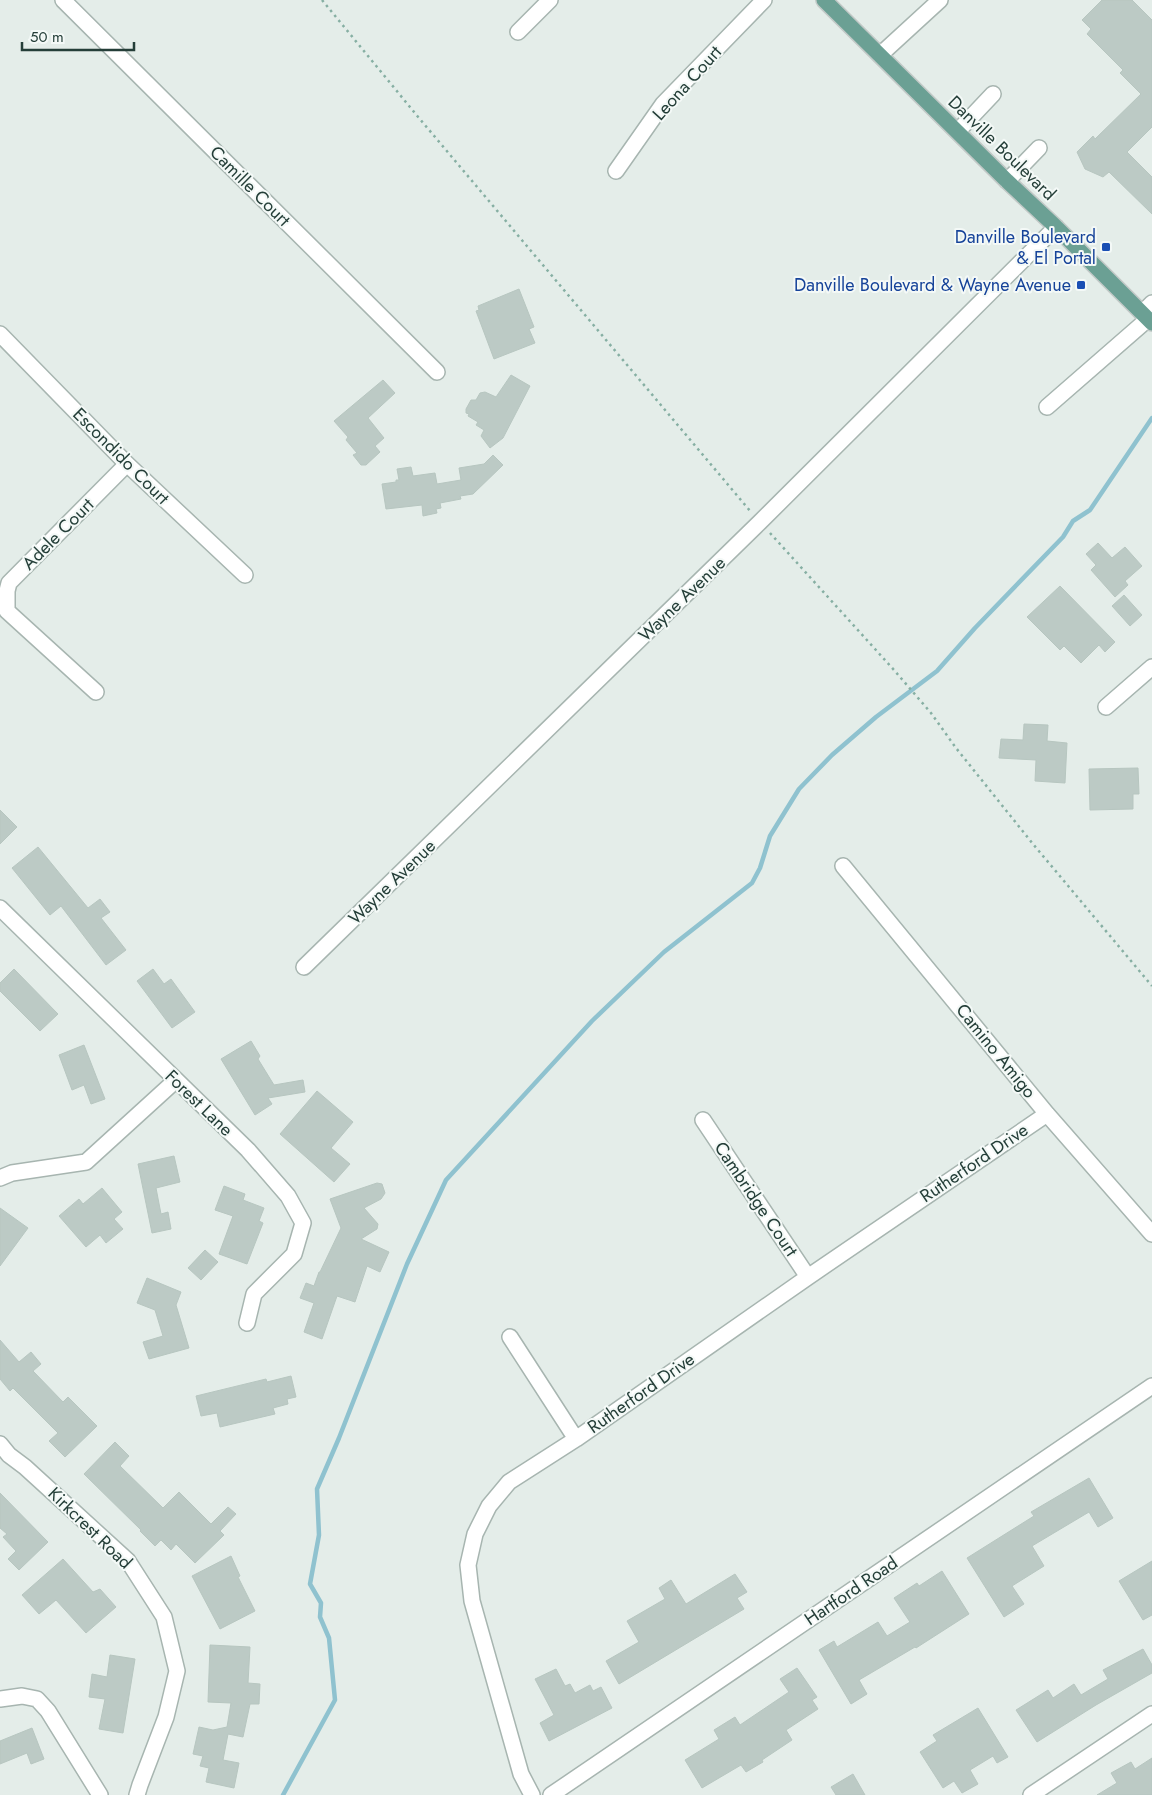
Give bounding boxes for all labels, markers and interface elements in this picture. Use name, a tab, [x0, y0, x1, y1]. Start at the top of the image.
scale bar	[22, 20, 135, 52]
text: 50 m	[30, 26, 64, 48]
street label: Leona Court	[646, 39, 728, 126]
street label: Danville Boulevard	[942, 90, 1062, 206]
street label: Camille Court	[204, 140, 297, 233]
place label: Danville Boulevard & El Portal	[955, 224, 1096, 271]
marker: Danville Boulevard & El Portal	[1100, 241, 1112, 253]
place label: Danville Boulevard & Wayne Avenue	[794, 272, 1071, 298]
marker: Danville Boulevard & Wayne Avenue	[1075, 279, 1087, 291]
street label: Escondido Court	[67, 402, 176, 511]
street label: Adele Court	[16, 492, 100, 576]
street label: Wayne Avenue	[632, 551, 732, 647]
street label: Wayne Avenue	[342, 834, 442, 930]
street label: Camino Amigo	[950, 998, 1042, 1104]
street label: Forest Lane	[159, 1064, 239, 1142]
street label: Rutherford Drive	[915, 1117, 1033, 1209]
street label: Cambridge Court	[708, 1136, 804, 1262]
street label: Rutherford Drive	[582, 1346, 700, 1440]
street label: Kirkcrest Road	[42, 1481, 138, 1575]
street label: Hartford Road	[799, 1550, 903, 1632]

